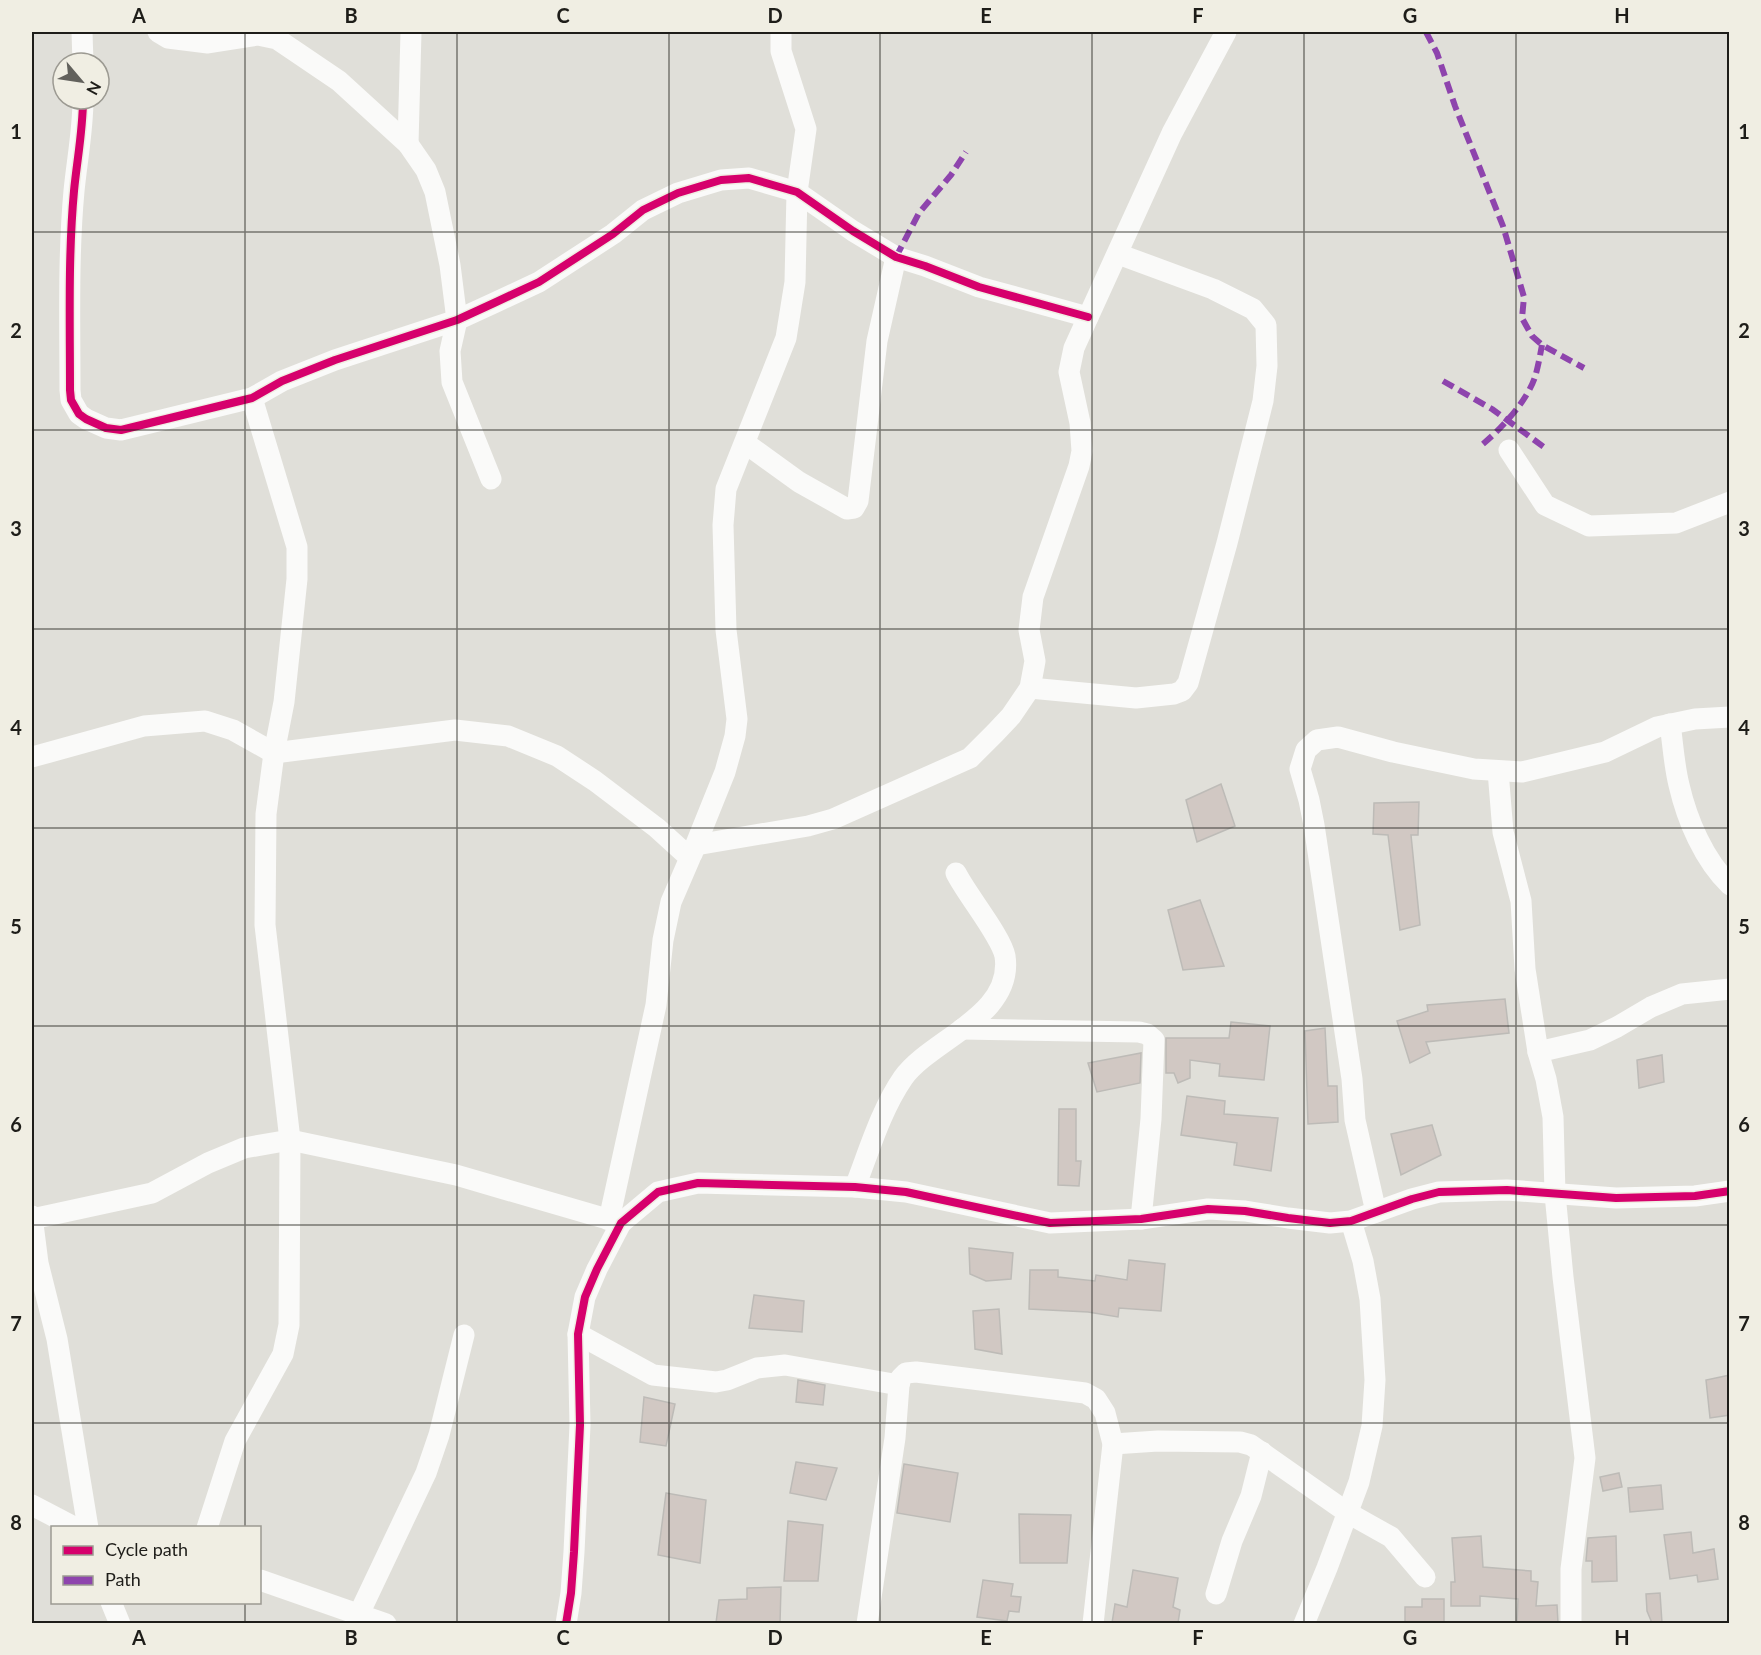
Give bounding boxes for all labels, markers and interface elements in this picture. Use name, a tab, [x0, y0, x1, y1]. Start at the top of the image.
text: A	[131, 3, 146, 27]
text: B	[344, 3, 358, 27]
text: C	[556, 3, 570, 27]
text: D	[767, 3, 783, 27]
text: E	[980, 3, 992, 27]
text: F	[1192, 3, 1204, 27]
text: G	[1403, 3, 1417, 27]
text: H	[1614, 3, 1630, 27]
north arrow	[51, 51, 111, 111]
text: N	[83, 79, 106, 99]
text: 1	[10, 119, 22, 143]
text: 1	[1738, 119, 1750, 143]
text: 2	[10, 318, 22, 342]
text: 2	[1738, 318, 1750, 342]
text: 3	[10, 516, 22, 540]
text: 3	[1738, 516, 1750, 540]
text: 4	[10, 715, 22, 739]
text: 4	[1738, 715, 1750, 739]
text: 5	[10, 914, 22, 938]
text: 5	[1738, 914, 1750, 938]
text: 6	[10, 1112, 22, 1136]
text: 6	[1738, 1112, 1750, 1136]
text: 7	[10, 1311, 22, 1335]
text: 7	[1738, 1311, 1750, 1335]
text: 8	[10, 1510, 22, 1534]
text: 8	[1738, 1510, 1750, 1534]
legend	[51, 1526, 261, 1604]
text: Cycle path	[105, 1538, 188, 1560]
text: Path	[105, 1568, 141, 1590]
text: A	[131, 1625, 146, 1649]
text: B	[344, 1625, 358, 1649]
text: C	[556, 1625, 570, 1649]
text: D	[767, 1625, 783, 1649]
text: E	[980, 1625, 992, 1649]
text: F	[1192, 1625, 1204, 1649]
text: G	[1403, 1625, 1417, 1649]
text: H	[1614, 1625, 1630, 1649]

